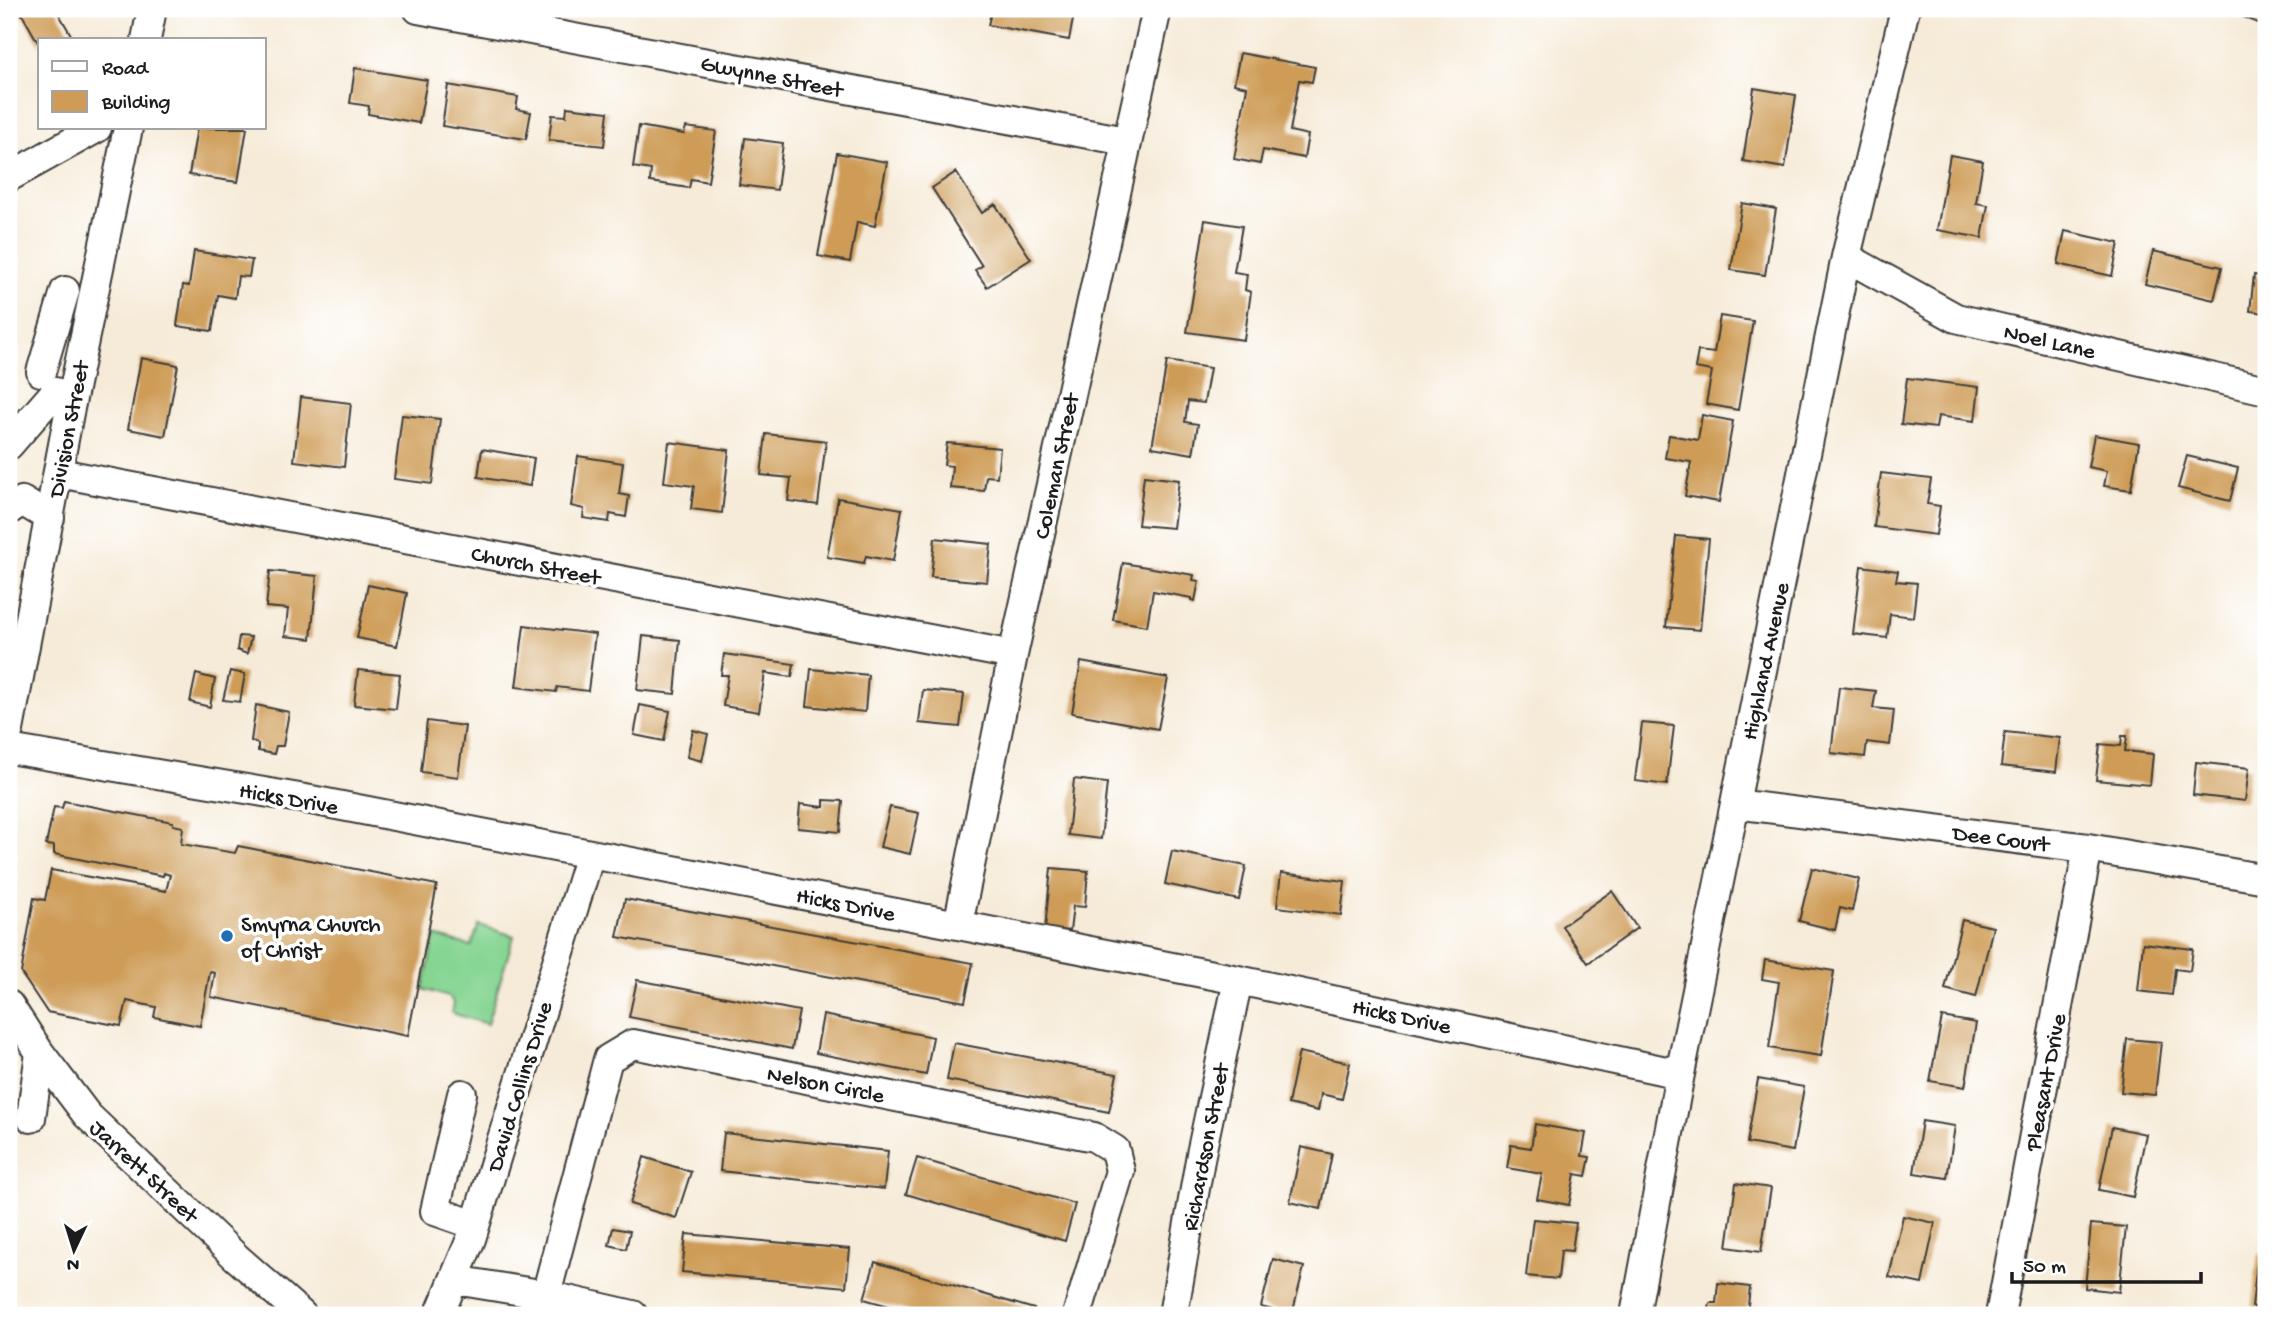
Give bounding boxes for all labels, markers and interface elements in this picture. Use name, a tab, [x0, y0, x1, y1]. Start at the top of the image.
legend	[38, 38, 266, 130]
street label: Gwynne Street	[698, 51, 846, 106]
text: Road	[102, 58, 150, 83]
text: Building	[101, 92, 171, 117]
street label: Noel Lane	[2001, 320, 2099, 367]
street label: Division Street	[44, 358, 97, 502]
street label: Coleman Street	[1030, 390, 1087, 542]
street label: Church Street	[469, 542, 604, 593]
street label: Highland Avenue	[1738, 579, 1798, 743]
street label: Hicks Drive	[237, 778, 341, 823]
street label: Dee Court	[1949, 821, 2052, 860]
street label: Hicks Drive	[794, 884, 898, 929]
place label: Smyrna Church of Christ	[241, 913, 381, 966]
marker: Smyrna Church of Christ	[219, 928, 235, 944]
street label: Hicks Drive	[1349, 995, 1454, 1042]
street label: David Collins Drive	[482, 998, 560, 1177]
street label: Pleasant Drive	[2021, 1011, 2074, 1155]
street label: Richardson Street	[1178, 1060, 1237, 1234]
street label: Nelson Circle	[764, 1062, 887, 1111]
street label: Jarrett Street	[83, 1115, 204, 1231]
north arrow	[38, 1216, 108, 1286]
scale bar	[2012, 1240, 2202, 1284]
text: N	[66, 1252, 80, 1275]
text: 50 m	[2023, 1256, 2066, 1281]

